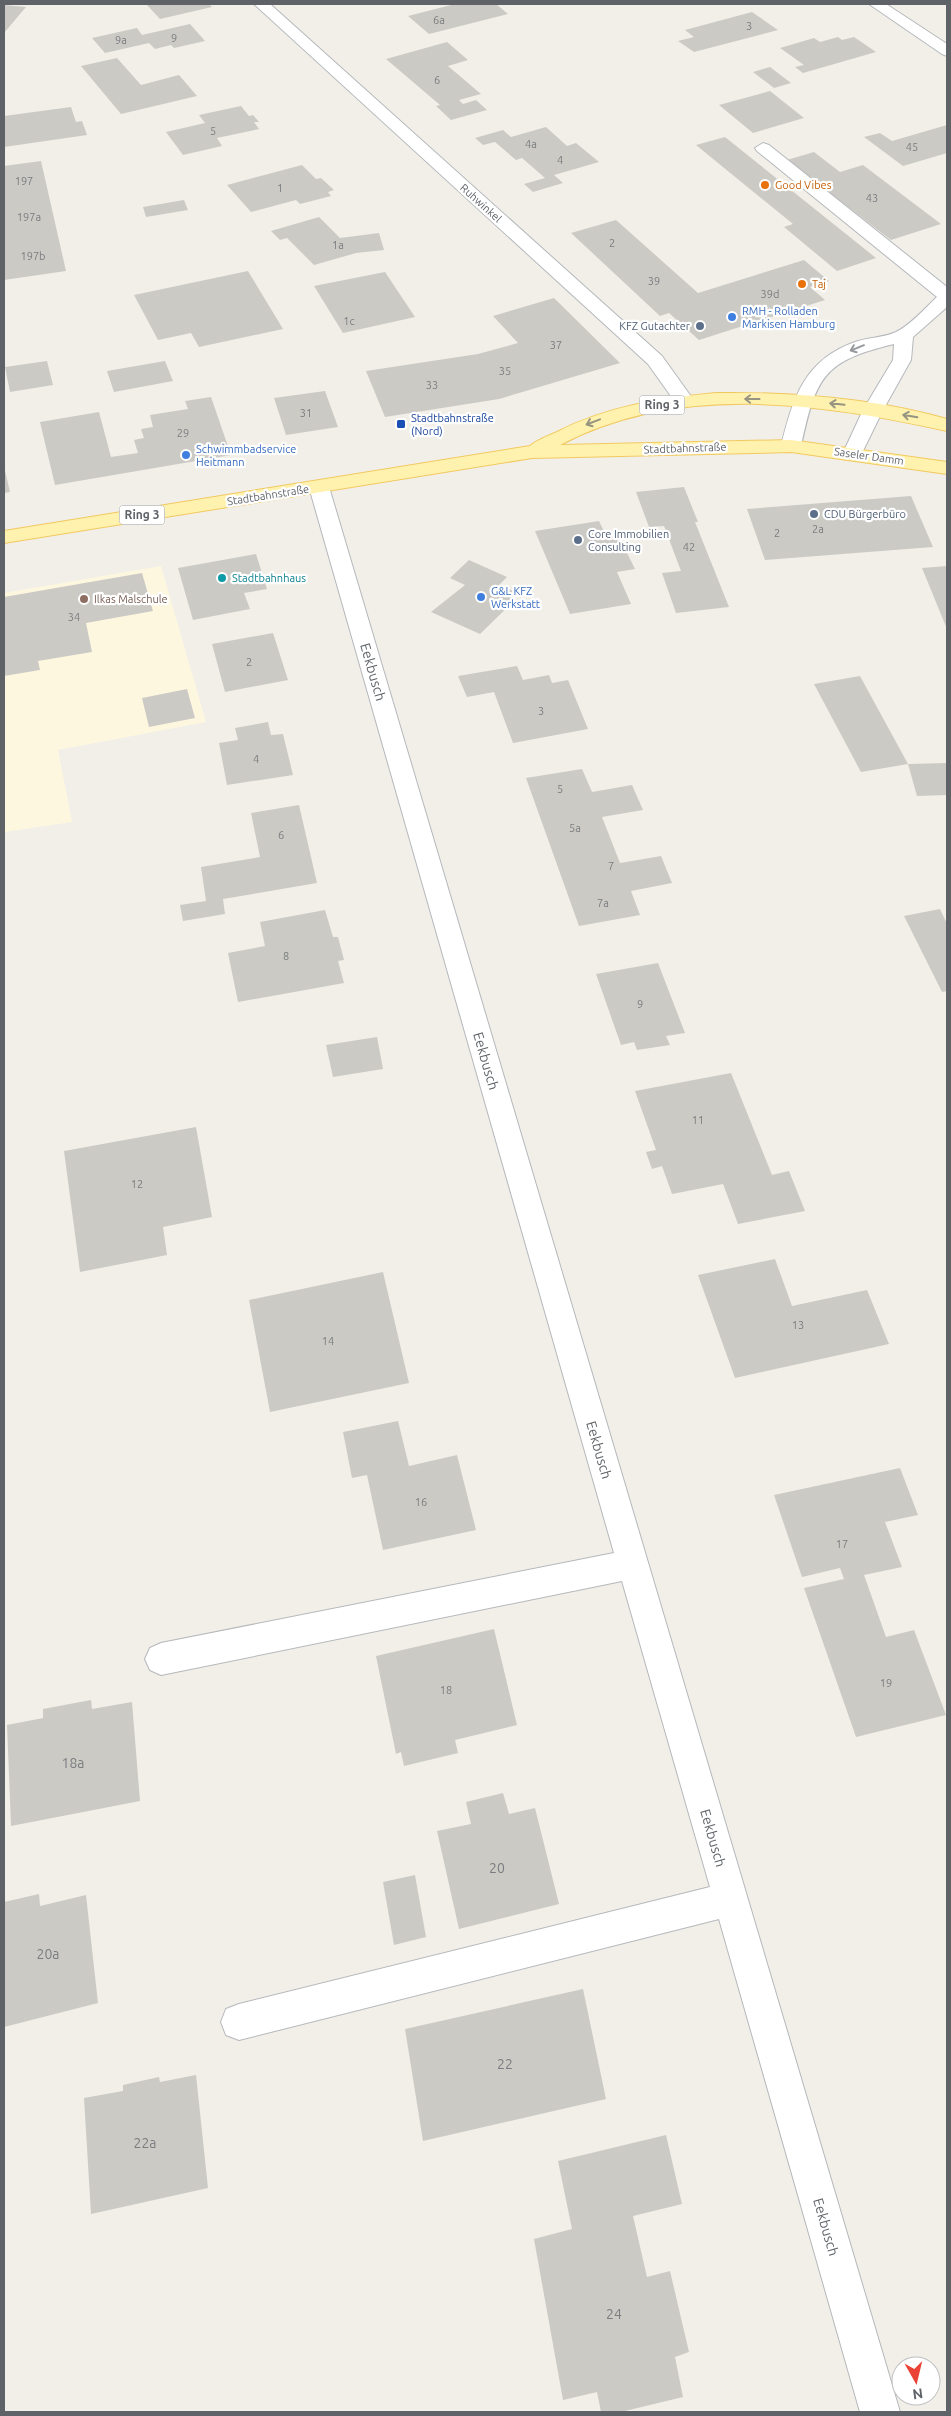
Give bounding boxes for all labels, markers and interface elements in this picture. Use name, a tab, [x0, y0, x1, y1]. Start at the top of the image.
house number: 6a	[433, 14, 445, 26]
house number: 3	[746, 20, 752, 32]
house number: 9	[171, 32, 177, 44]
house number: 9a	[115, 34, 127, 46]
house number: 6	[434, 74, 440, 86]
house number: 5	[210, 125, 216, 137]
house number: 4a	[525, 138, 537, 150]
house number: 45	[906, 141, 918, 153]
house number: 4	[557, 154, 563, 166]
house number: 197	[15, 175, 33, 187]
marker: Good Vibes	[759, 179, 771, 191]
place label: Good Vibes	[775, 179, 832, 191]
street label: Ruhwinkel	[458, 181, 504, 225]
house number: 1	[277, 182, 283, 194]
house number: 43	[866, 192, 878, 204]
house number: 197a	[17, 211, 41, 223]
house number: 2	[609, 237, 615, 249]
house number: 1a	[332, 239, 344, 251]
house number: 197b	[20, 250, 46, 262]
house number: 39	[648, 275, 660, 287]
marker: Taj	[796, 278, 808, 290]
place label: Taj	[812, 278, 826, 290]
house number: 39d	[761, 288, 779, 300]
place label: RMH - Rolladen Markisen Hamburg	[742, 305, 835, 330]
marker: RMH - Rolladen Markisen Hamburg	[726, 311, 738, 323]
house number: 1c	[343, 315, 355, 327]
place label: KFZ Gutachter	[619, 320, 691, 332]
marker: KFZ Gutachter	[694, 320, 706, 332]
house number: 37	[550, 339, 562, 351]
one-way arrow	[850, 344, 865, 353]
house number: 35	[499, 365, 511, 377]
house number: 33	[426, 379, 438, 391]
one-way arrow	[745, 394, 761, 404]
road number: Ring 3	[640, 396, 684, 414]
one-way arrow	[829, 399, 845, 409]
house number: 31	[300, 407, 312, 419]
one-way arrow	[903, 411, 919, 421]
place label: Stadtbahnstraße (Nord)	[411, 412, 494, 438]
marker: Stadtbahnstraße (Nord)	[395, 418, 407, 430]
one-way arrow	[585, 418, 601, 427]
house number: 29	[177, 427, 189, 439]
street label: Stadtbahnstraße	[643, 441, 727, 455]
place label: Schwimmbadservice Heitmann	[196, 443, 296, 468]
street label: Saseler Damm	[833, 445, 905, 467]
marker: Schwimmbadservice Heitmann	[180, 449, 192, 461]
street label: Stadtbahnstraße	[226, 483, 310, 507]
road number: Ring 3	[120, 506, 164, 524]
marker: CDU Bürgerbüro	[808, 508, 820, 520]
place label: CDU Bürgerbüro	[824, 508, 906, 520]
house number: 2a	[812, 523, 824, 535]
house number: 2	[774, 527, 780, 539]
place label: Core Immobilien Consulting	[588, 528, 669, 553]
marker: Core Immobilien Consulting	[572, 534, 584, 546]
house number: 42	[683, 541, 695, 553]
marker: Stadtbahnhaus	[216, 572, 228, 584]
place label: Stadtbahnhaus	[232, 572, 306, 584]
place label: G&L KFZ Werkstatt	[491, 585, 541, 610]
marker: G&L KFZ Werkstatt	[475, 591, 487, 603]
marker: Ilkas Malschule	[78, 593, 90, 605]
place label: Ilkas Malschule	[94, 593, 168, 605]
house number: 34	[68, 611, 80, 623]
street label: Eekbusch	[357, 641, 389, 703]
house number: 2	[246, 656, 252, 668]
house number: 3	[538, 705, 544, 717]
house number: 4	[253, 753, 259, 765]
house number: 5	[557, 783, 563, 795]
house number: 5a	[569, 822, 581, 834]
house number: 6	[278, 829, 284, 841]
house number: 7	[608, 860, 614, 872]
house number: 7a	[597, 897, 609, 909]
house number: 8	[283, 950, 289, 962]
house number: 9	[637, 998, 643, 1010]
street label: Eekbusch	[470, 1030, 502, 1092]
house number: 11	[692, 1114, 704, 1126]
house number: 12	[131, 1178, 143, 1190]
house number: 13	[792, 1319, 804, 1331]
house number: 14	[322, 1335, 334, 1347]
street label: Eekbusch	[583, 1419, 615, 1481]
house number: 16	[415, 1496, 427, 1508]
house number: 17	[836, 1538, 848, 1550]
house number: 19	[880, 1677, 892, 1689]
house number: 18	[440, 1684, 452, 1696]
house number: 18a	[62, 1755, 85, 1771]
street label: Eekbusch	[697, 1807, 729, 1869]
house number: 20	[489, 1860, 505, 1876]
house number: 20a	[37, 1946, 60, 1962]
house number: 22	[497, 2056, 513, 2072]
house number: 22a	[134, 2135, 157, 2151]
street label: Eekbusch	[810, 2196, 842, 2258]
house number: 24	[606, 2306, 622, 2322]
north arrow	[891, 2356, 941, 2406]
text: N	[912, 2385, 924, 2403]

